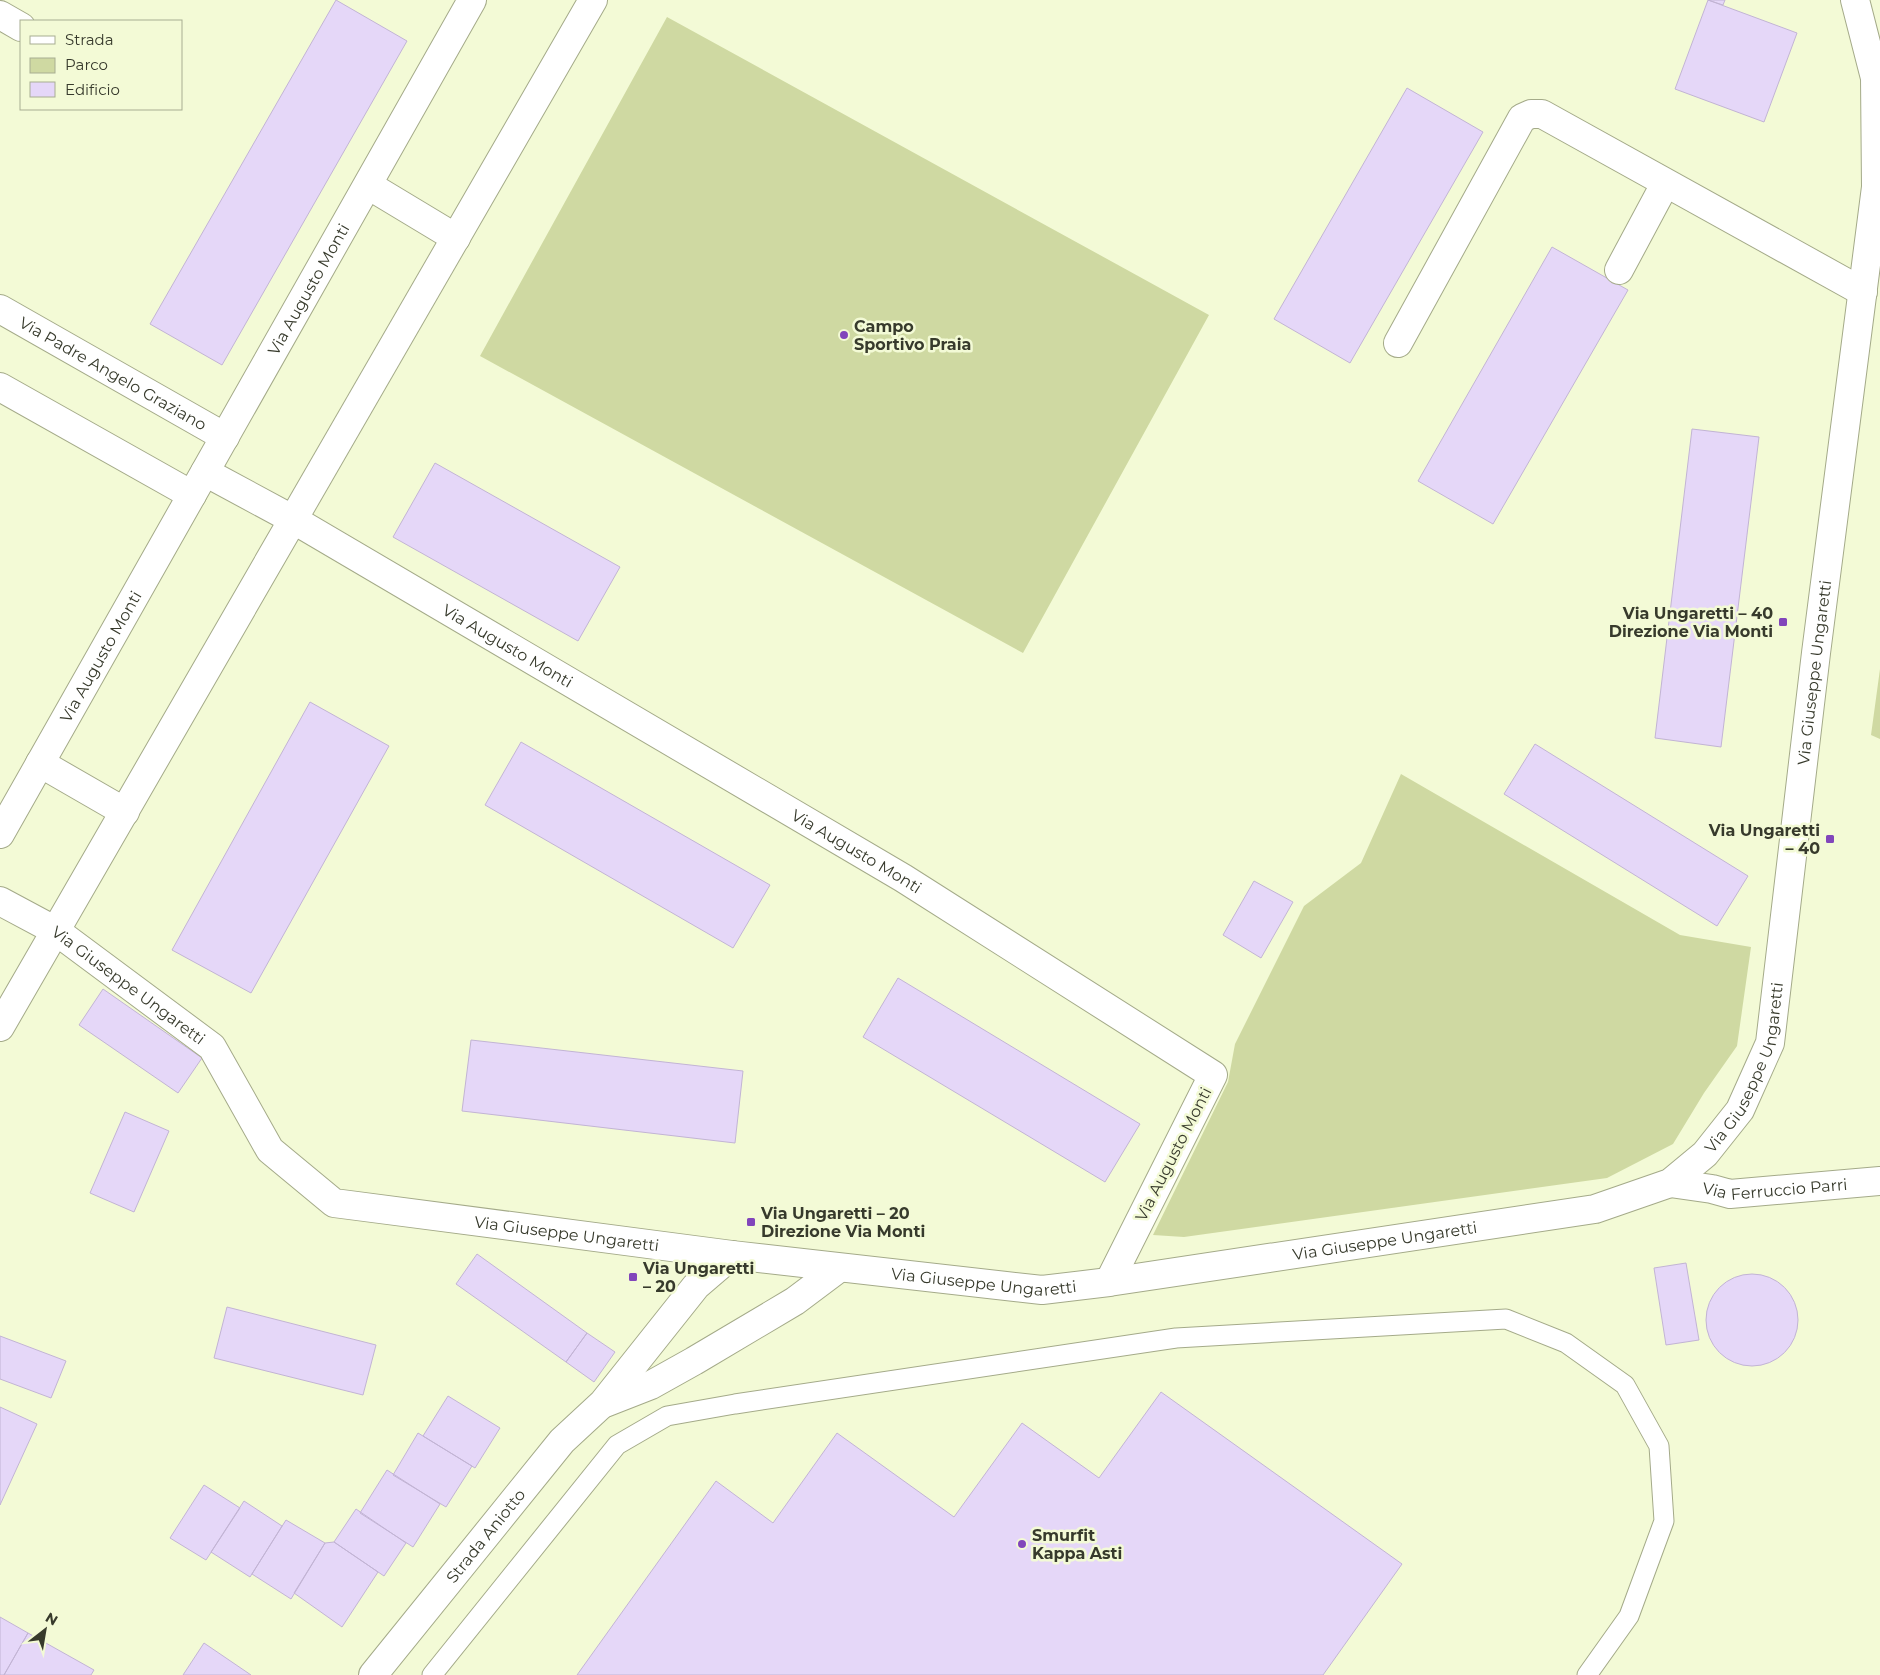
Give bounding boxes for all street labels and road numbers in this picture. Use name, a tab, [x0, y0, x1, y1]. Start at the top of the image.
street label: Via Augusto Monti	[264, 220, 353, 358]
street label: Via Padre Angelo Graziano	[16, 313, 210, 434]
street label: Via Giuseppe Ungaretti	[1794, 579, 1835, 766]
street label: Via Augusto Monti	[56, 588, 146, 726]
street label: Via Augusto Monti	[439, 600, 576, 692]
street label: Via Augusto Monti	[788, 806, 925, 897]
street label: Via Giuseppe Ungaretti	[48, 922, 209, 1049]
street label: Via Giuseppe Ungaretti	[1701, 981, 1787, 1157]
street label: Via Augusto Monti	[1131, 1084, 1215, 1224]
street label: Via Ferruccio Parri	[1701, 1175, 1848, 1204]
street label: Via Giuseppe Ungaretti	[473, 1212, 660, 1255]
street label: Via Giuseppe Ungaretti	[1291, 1218, 1478, 1264]
street label: Via Giuseppe Ungaretti	[890, 1264, 1078, 1300]
street label: Strada Aniotto	[442, 1485, 529, 1587]

